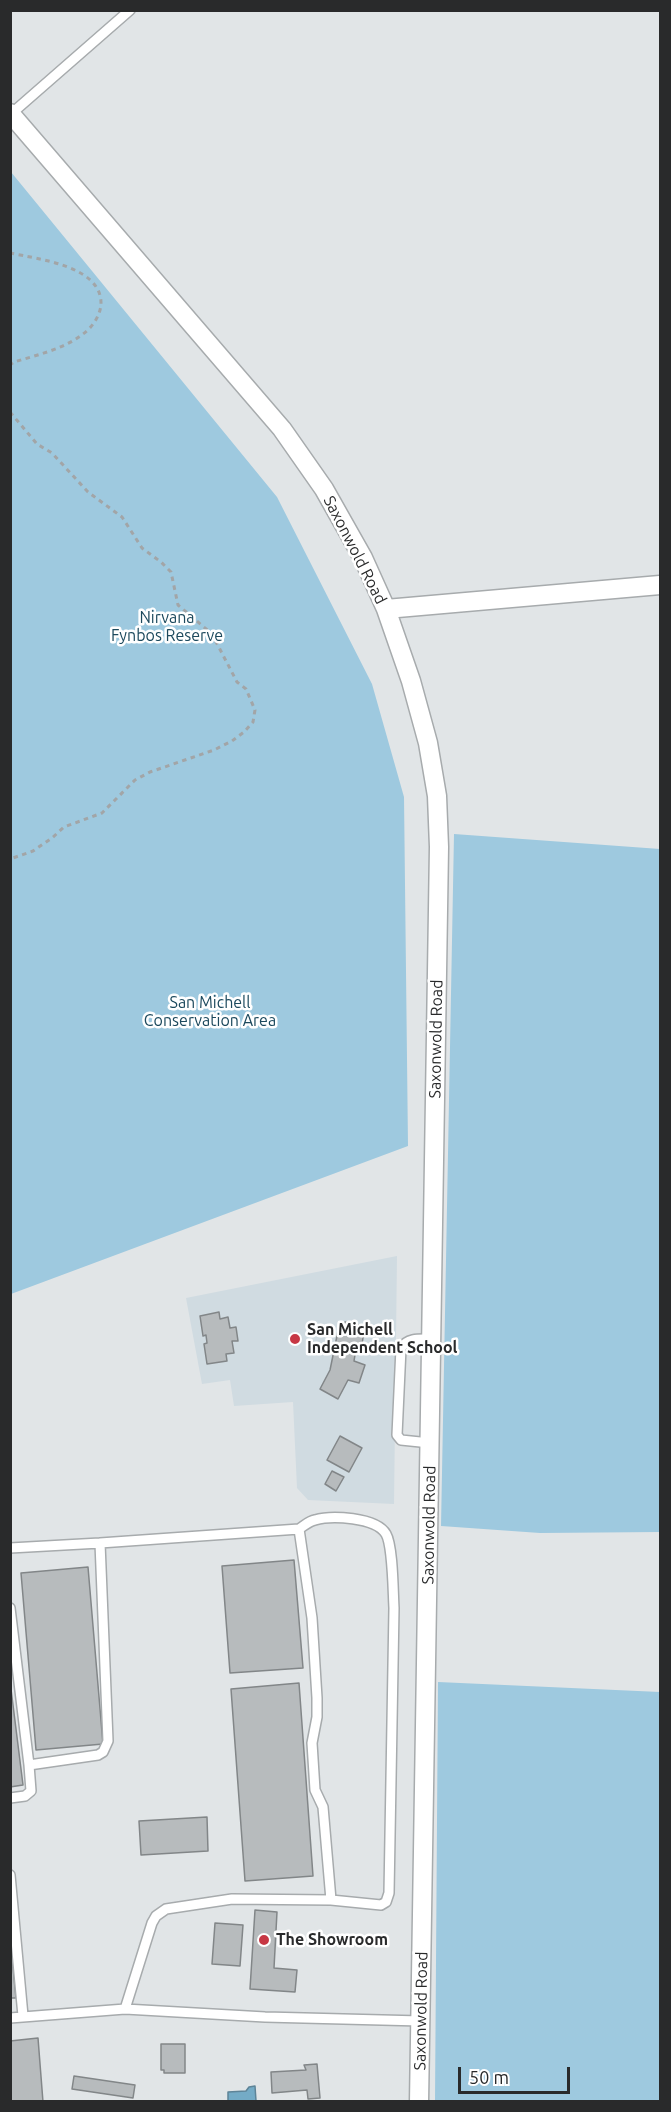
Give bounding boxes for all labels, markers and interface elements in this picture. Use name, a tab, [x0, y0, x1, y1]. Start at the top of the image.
street label: Saxonwold Road	[319, 493, 391, 607]
park label: Nirvana Fynbos Reserve	[111, 608, 223, 646]
street label: Saxonwold Road	[425, 979, 447, 1099]
park label: San Michell Conservation Area	[144, 993, 276, 1031]
place label: San Michell Independent School	[307, 1320, 457, 1358]
marker: San Michell Independent School	[288, 1332, 302, 1346]
street label: Saxonwold Road	[418, 1465, 440, 1585]
place label: The Showroom	[276, 1930, 388, 1950]
marker: The Showroom	[257, 1933, 271, 1947]
street label: Saxonwold Road	[410, 1951, 432, 2071]
scale bar	[461, 2055, 574, 2093]
text: 50 m	[469, 2067, 509, 2087]

